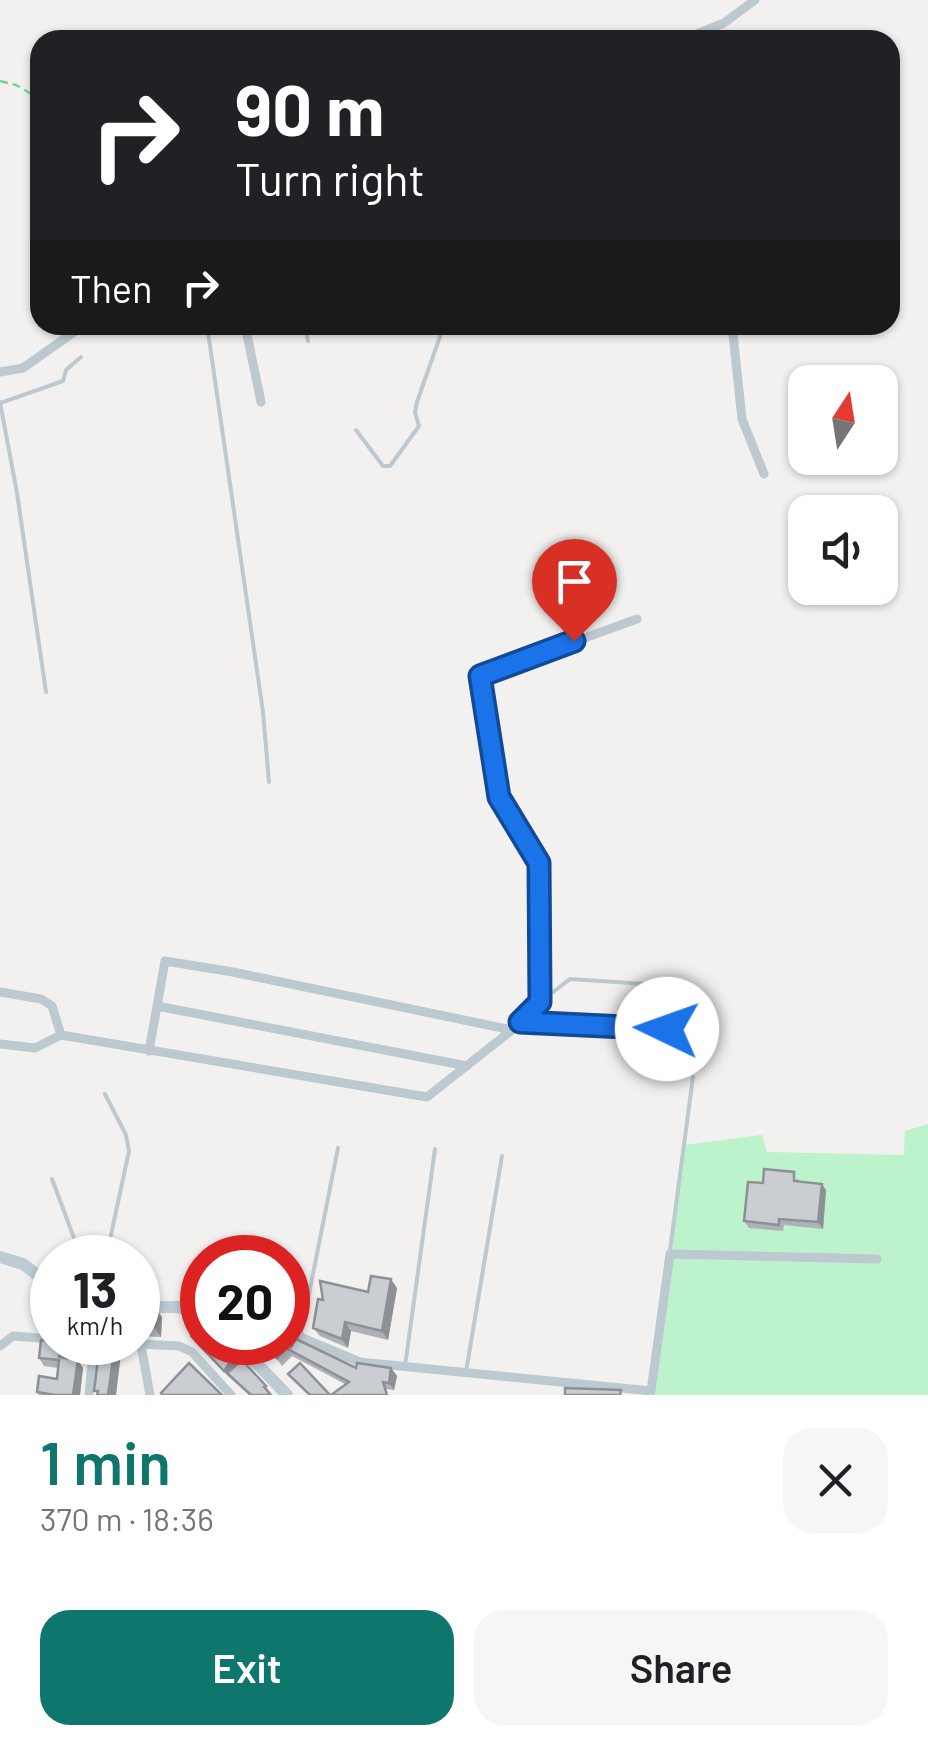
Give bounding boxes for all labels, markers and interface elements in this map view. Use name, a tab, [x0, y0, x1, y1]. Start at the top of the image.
text: 90 m	[235, 66, 385, 150]
icon: right	[70, 70, 200, 200]
text: Turn right	[235, 151, 425, 205]
icon: right	[173, 260, 228, 315]
text: Then	[70, 265, 153, 311]
north arrow	[788, 365, 898, 475]
map controls	[788, 365, 898, 605]
button: sound	[788, 495, 898, 605]
pin	[532, 539, 617, 642]
icon: arrive	[547, 554, 602, 609]
position arrow	[615, 977, 719, 1081]
speed limit sign: 20	[180, 1235, 310, 1365]
text: 13	[73, 1258, 117, 1318]
text: km/h	[67, 1310, 123, 1340]
text: 1 min	[40, 1425, 171, 1497]
button: close	[783, 1428, 888, 1533]
text: 370 m · 18:36	[40, 1499, 214, 1537]
button: Exit	[40, 1610, 454, 1725]
button: Share	[474, 1610, 888, 1725]

